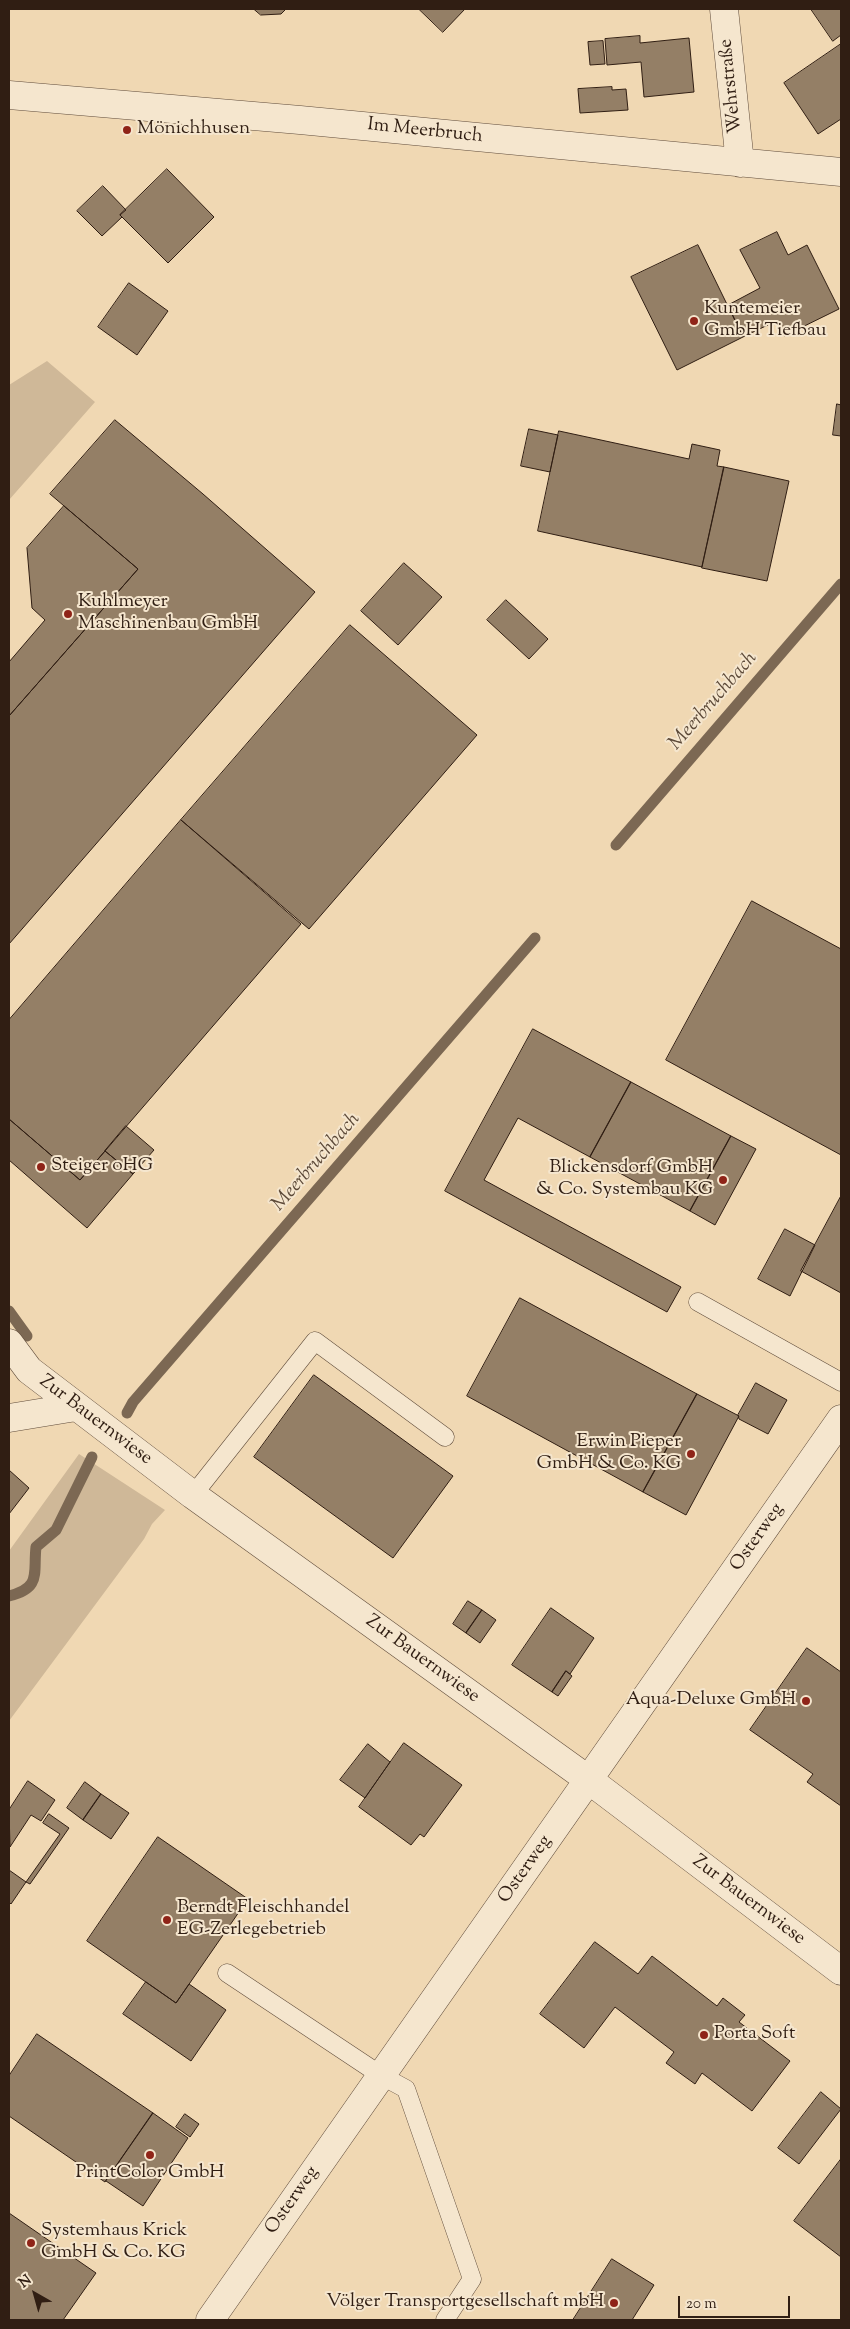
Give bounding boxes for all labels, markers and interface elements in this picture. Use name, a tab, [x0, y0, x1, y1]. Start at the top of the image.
street label: Wehrstraße	[716, 38, 748, 134]
street label: Im Meerbruch	[366, 115, 484, 149]
place label: Mönichhusen	[137, 119, 250, 141]
marker: Mönichhusen	[121, 124, 133, 136]
place label: Kuntemeier GmbH Tiefbau	[704, 299, 826, 343]
marker: Kuntemeier GmbH Tiefbau	[688, 315, 700, 327]
place label: Kuhlmeyer Maschinenbau GmbH	[78, 592, 258, 636]
marker: Kuhlmeyer Maschinenbau GmbH	[62, 608, 74, 620]
water label: Meerbruchbach	[665, 648, 763, 756]
water label: Meerbruchbach	[268, 1109, 366, 1217]
place label: Steiger oHG	[51, 1156, 153, 1178]
place label: Blickensdorf GmbH & Co. Systembau KG	[536, 1158, 713, 1202]
marker: Steiger oHG	[35, 1161, 47, 1173]
marker: Blickensdorf GmbH & Co. Systembau KG	[717, 1174, 729, 1186]
street label: Zur Bauernwiese	[34, 1371, 156, 1471]
place label: Erwin Pieper GmbH & Co. KG	[536, 1432, 681, 1476]
marker: Erwin Pieper GmbH & Co. KG	[685, 1448, 697, 1460]
street label: Osterweg	[726, 1500, 790, 1576]
street label: Zur Bauernwiese	[360, 1611, 484, 1709]
place label: Aqua-Deluxe GmbH	[626, 1690, 796, 1712]
marker: Aqua-Deluxe GmbH	[800, 1695, 812, 1707]
street label: Osterweg	[494, 1832, 558, 1908]
street label: Zur Bauernwiese	[687, 1851, 809, 1951]
place label: Berndt Fleischhandel EG-Zerlegebetrieb	[177, 1898, 350, 1942]
marker: Berndt Fleischhandel EG-Zerlegebetrieb	[161, 1914, 173, 1926]
place label: Porta Soft	[714, 2024, 795, 2046]
marker: Porta Soft	[698, 2029, 710, 2041]
marker: PrintColor GmbH	[144, 2149, 156, 2161]
place label: PrintColor GmbH	[76, 2163, 224, 2185]
street label: Osterweg	[261, 2163, 325, 2239]
place label: Systemhaus Krick GmbH & Co. KG	[41, 2221, 187, 2265]
marker: Systemhaus Krick GmbH & Co. KG	[25, 2237, 37, 2249]
north arrow	[10, 2269, 60, 2319]
text: N	[15, 2271, 36, 2294]
scale bar	[680, 2286, 792, 2318]
place label: Völger Transportgesellschaft mbH	[326, 2292, 604, 2314]
text: 20 m	[686, 2294, 717, 2315]
marker: Völger Transportgesellschaft mbH	[608, 2297, 620, 2309]

